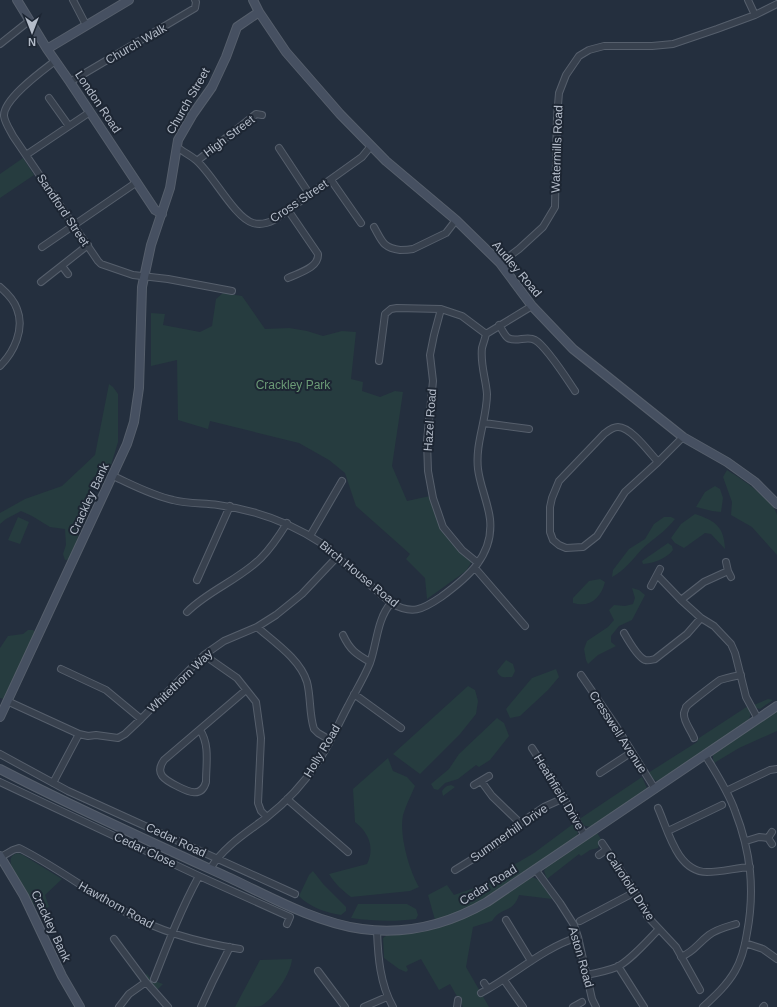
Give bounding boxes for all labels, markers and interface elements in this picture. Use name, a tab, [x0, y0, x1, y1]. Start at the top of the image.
north arrow	[12, 12, 52, 52]
street label: Church Walk	[103, 20, 170, 67]
text: N	[28, 36, 36, 48]
street label: Church Street	[163, 65, 213, 137]
street label: London Road	[72, 68, 124, 136]
street label: Watermills Road	[548, 105, 566, 193]
street label: High Street	[201, 112, 258, 160]
street label: Sandford Street	[34, 171, 93, 249]
street label: Cross Street	[267, 176, 331, 225]
street label: Audley Road	[490, 238, 544, 300]
park label: Crackley Park	[256, 378, 331, 392]
street label: Hazel Road	[421, 388, 439, 452]
street label: Crackley Bank	[66, 460, 112, 537]
street label: Birch House Road	[317, 538, 401, 610]
street label: Whitethorn Way	[145, 646, 215, 716]
street label: Cresswell Avenue	[586, 688, 650, 776]
street label: Holly Road	[301, 722, 343, 780]
street label: Heathfield Drive	[531, 752, 587, 832]
street label: Summerhill Drive	[468, 801, 551, 865]
street label: Cedar Road	[144, 820, 208, 860]
street label: Cedar Close	[112, 830, 178, 871]
street label: Calrofold Drive	[603, 849, 658, 923]
street label: Cedar Road	[457, 862, 519, 908]
street label: Hawthorn Road	[76, 879, 156, 931]
street label: Crackley Bank	[28, 888, 74, 965]
street label: Aston Road	[566, 925, 596, 989]

